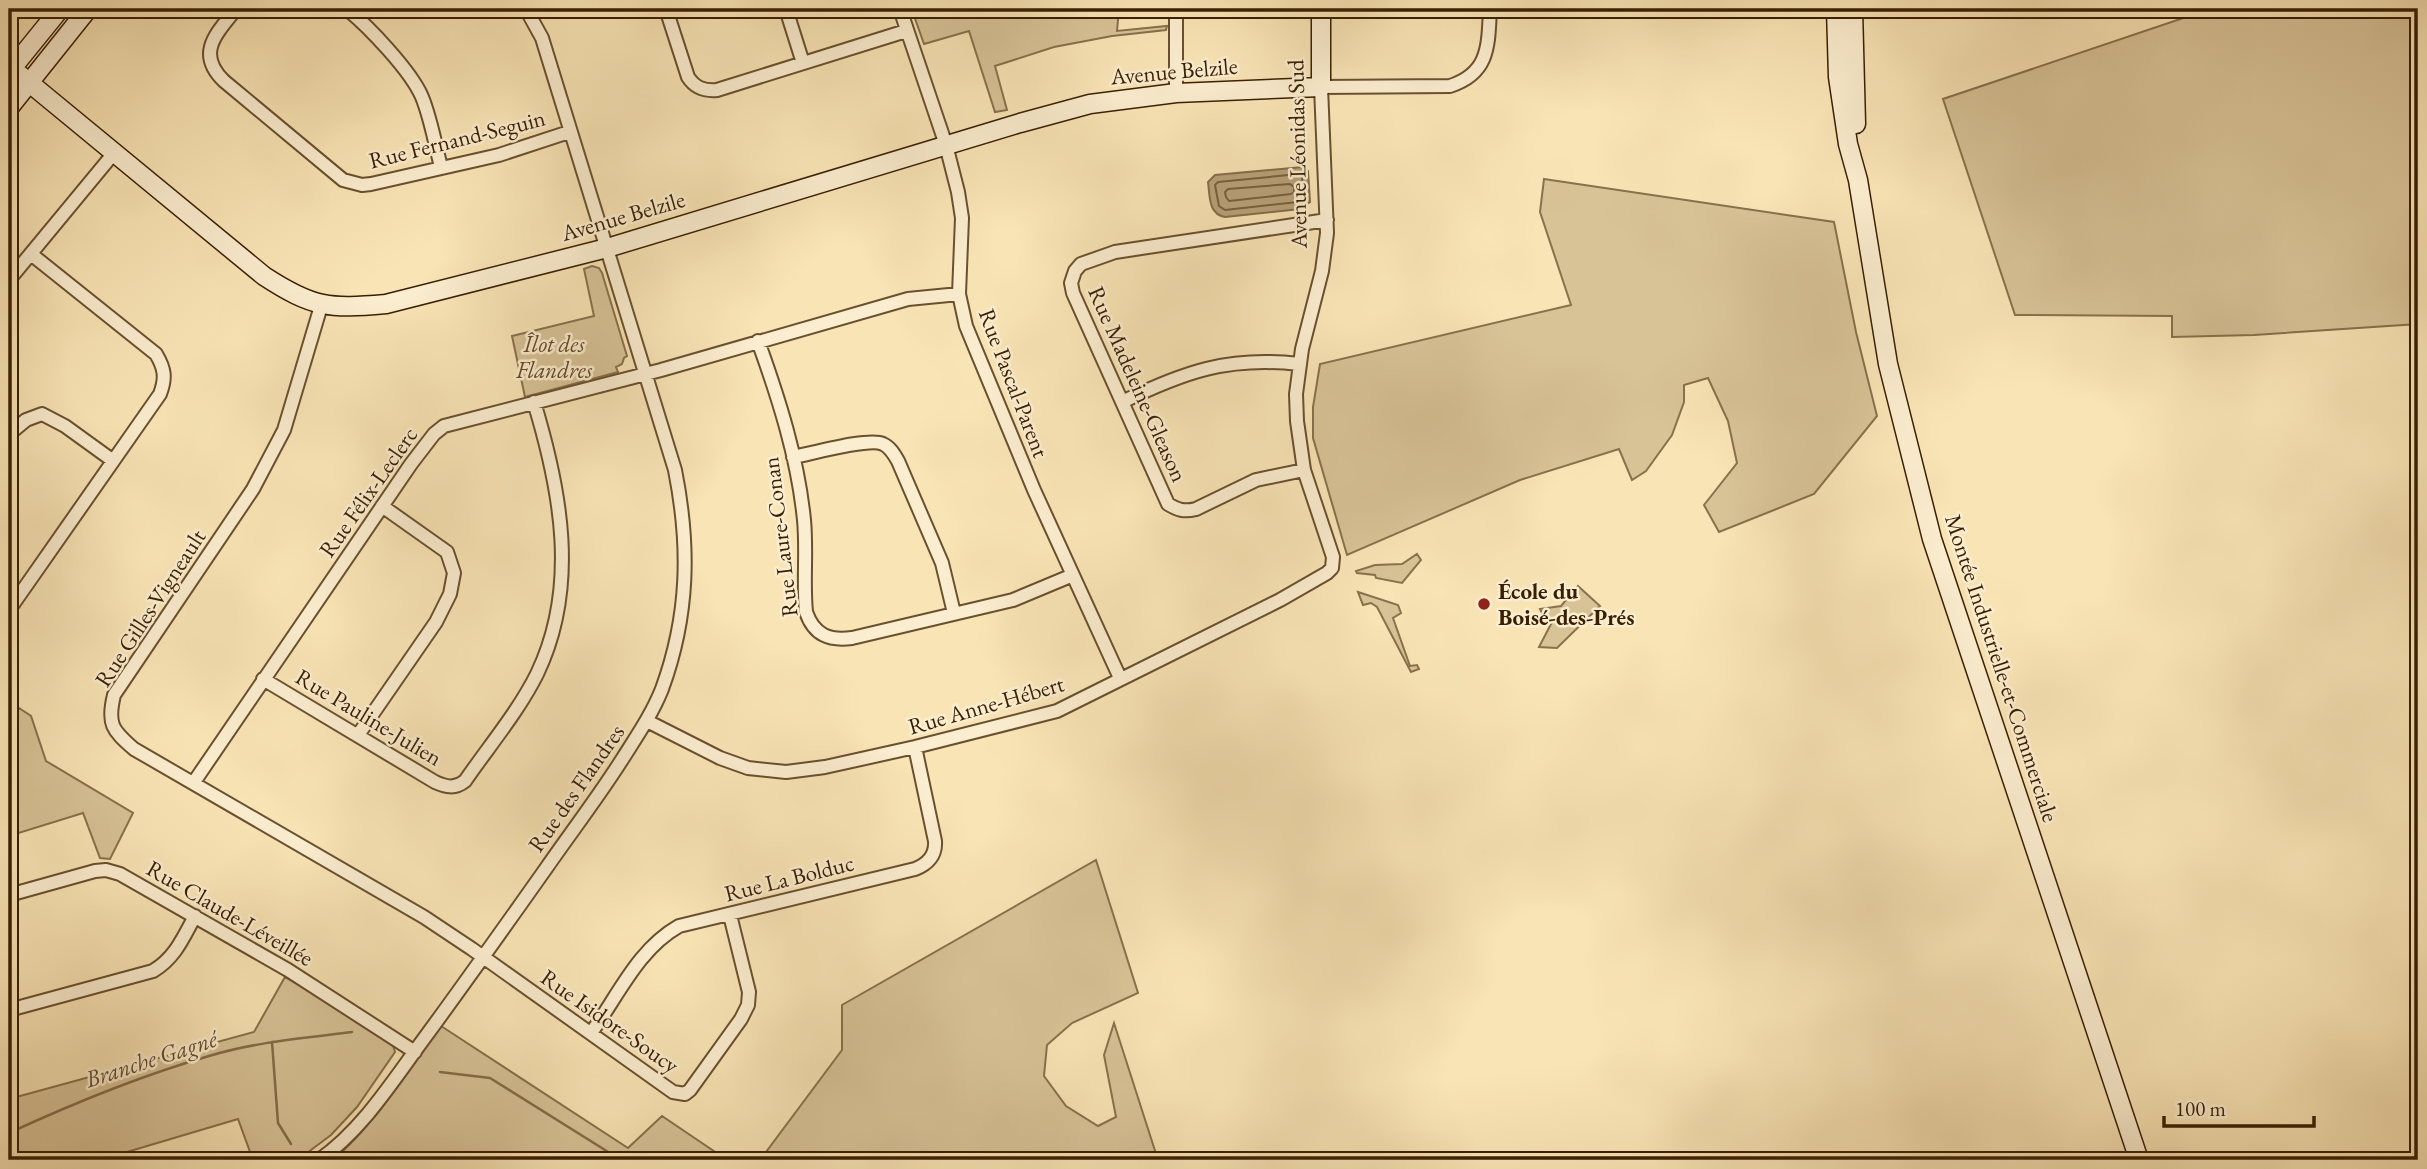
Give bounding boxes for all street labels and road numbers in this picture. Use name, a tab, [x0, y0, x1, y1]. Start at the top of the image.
street label: Avenue Belzile	[1108, 51, 1239, 92]
street label: Avenue Léonidas Sud	[1280, 59, 1314, 250]
street label: Rue Fernand-Seguin	[366, 103, 548, 175]
street label: Avenue Belzile	[557, 184, 688, 248]
street label: Rue Madeleine-Gleason	[1081, 281, 1195, 487]
street label: Rue Pascal-Parent	[972, 304, 1056, 462]
street label: Rue Félix-Leclerc	[312, 421, 424, 563]
street label: Rue Laure-Conan	[755, 455, 805, 619]
street label: Montée Industrielle-et-Commerciale	[1938, 510, 2066, 826]
street label: Rue Gilles-Vigneault	[88, 523, 213, 693]
street label: Rue Pauline-Julien	[290, 661, 448, 773]
street label: Rue Anne-Hébert	[905, 668, 1068, 742]
street label: Rue des Flandres	[521, 718, 631, 858]
street label: Rue La Bolduc	[721, 847, 857, 909]
street label: Rue Claude-Léveillée	[141, 853, 319, 973]
street label: Rue Isidore-Soucy	[535, 962, 686, 1080]

